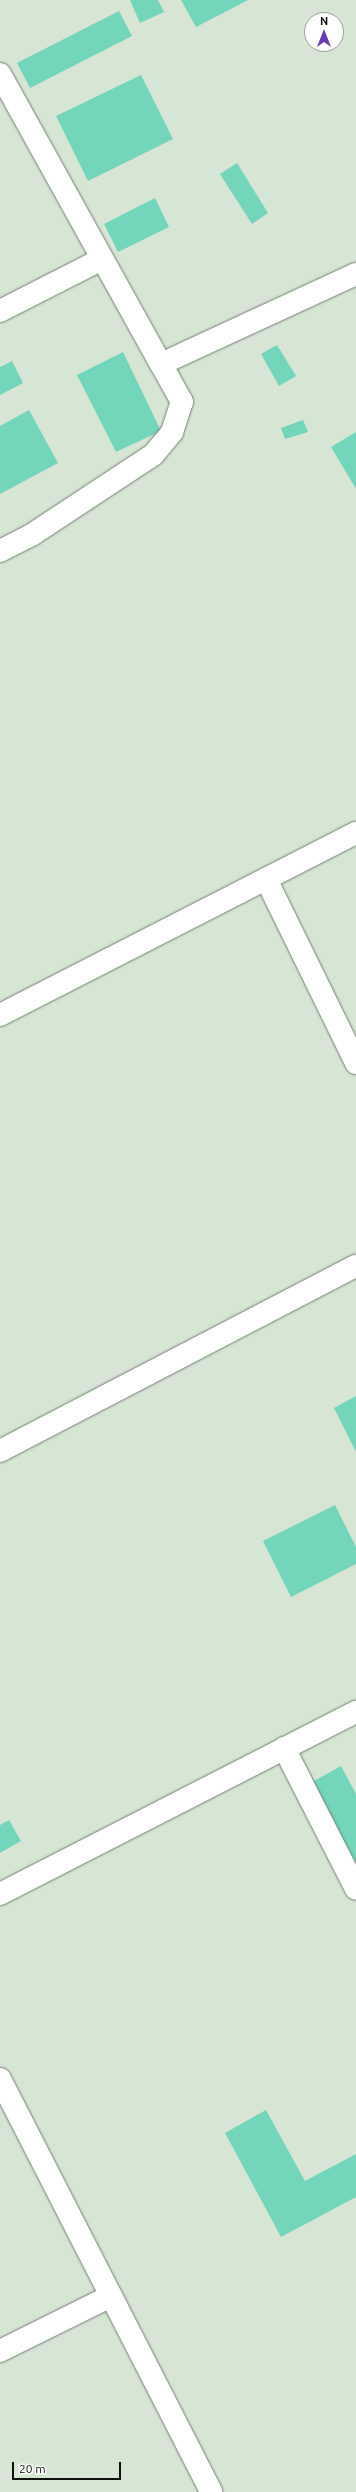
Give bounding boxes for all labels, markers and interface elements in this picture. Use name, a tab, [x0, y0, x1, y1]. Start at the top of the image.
north arrow	[304, 12, 344, 52]
text: N	[320, 15, 328, 27]
scale bar	[14, 2454, 123, 2480]
text: 20 m	[19, 2462, 46, 2475]

